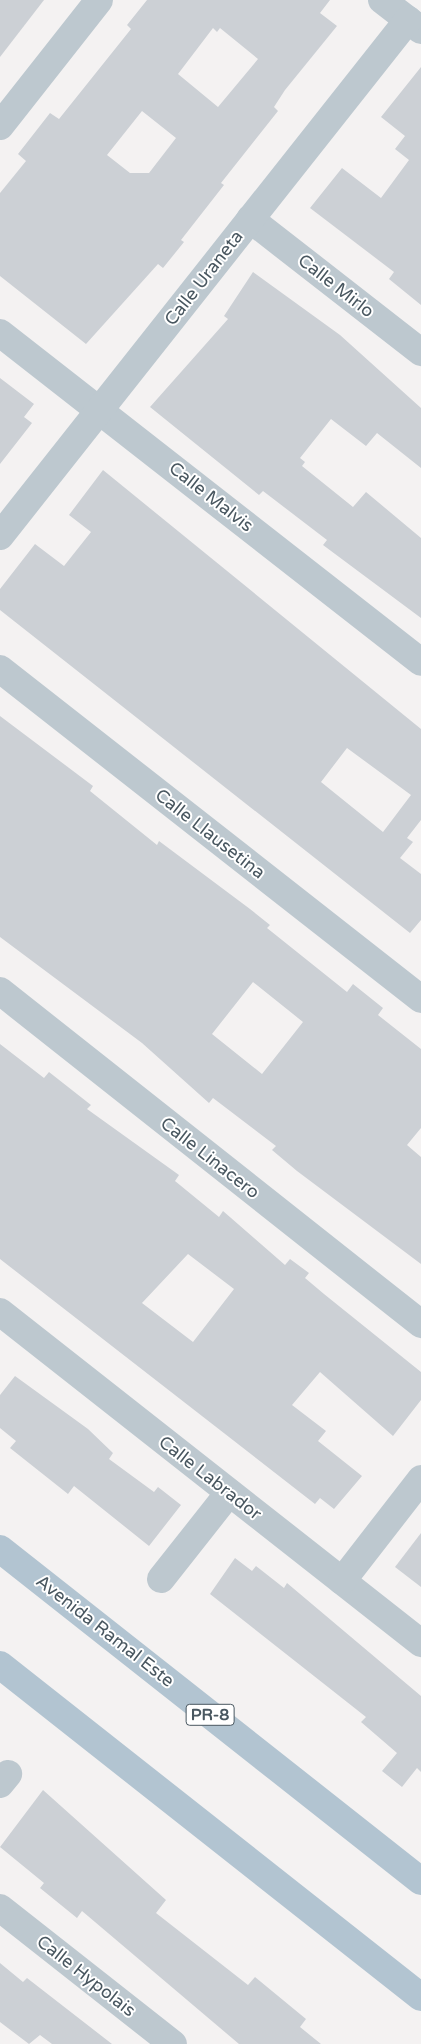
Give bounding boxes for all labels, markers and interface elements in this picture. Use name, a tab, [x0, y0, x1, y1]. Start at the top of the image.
street label: Calle Uraneta	[160, 226, 248, 330]
street label: Calle Mirlo	[294, 250, 378, 322]
street label: Calle Malvis	[165, 457, 257, 537]
street label: Calle Llausetina	[151, 784, 269, 884]
street label: Calle Linacero	[156, 1113, 264, 1203]
street label: Calle Labrador	[154, 1431, 266, 1525]
street label: Avenida Ramal Este	[32, 1570, 178, 1692]
road number: PR-8	[185, 1702, 235, 1728]
street label: Calle Hypolais	[32, 1931, 140, 2021]

